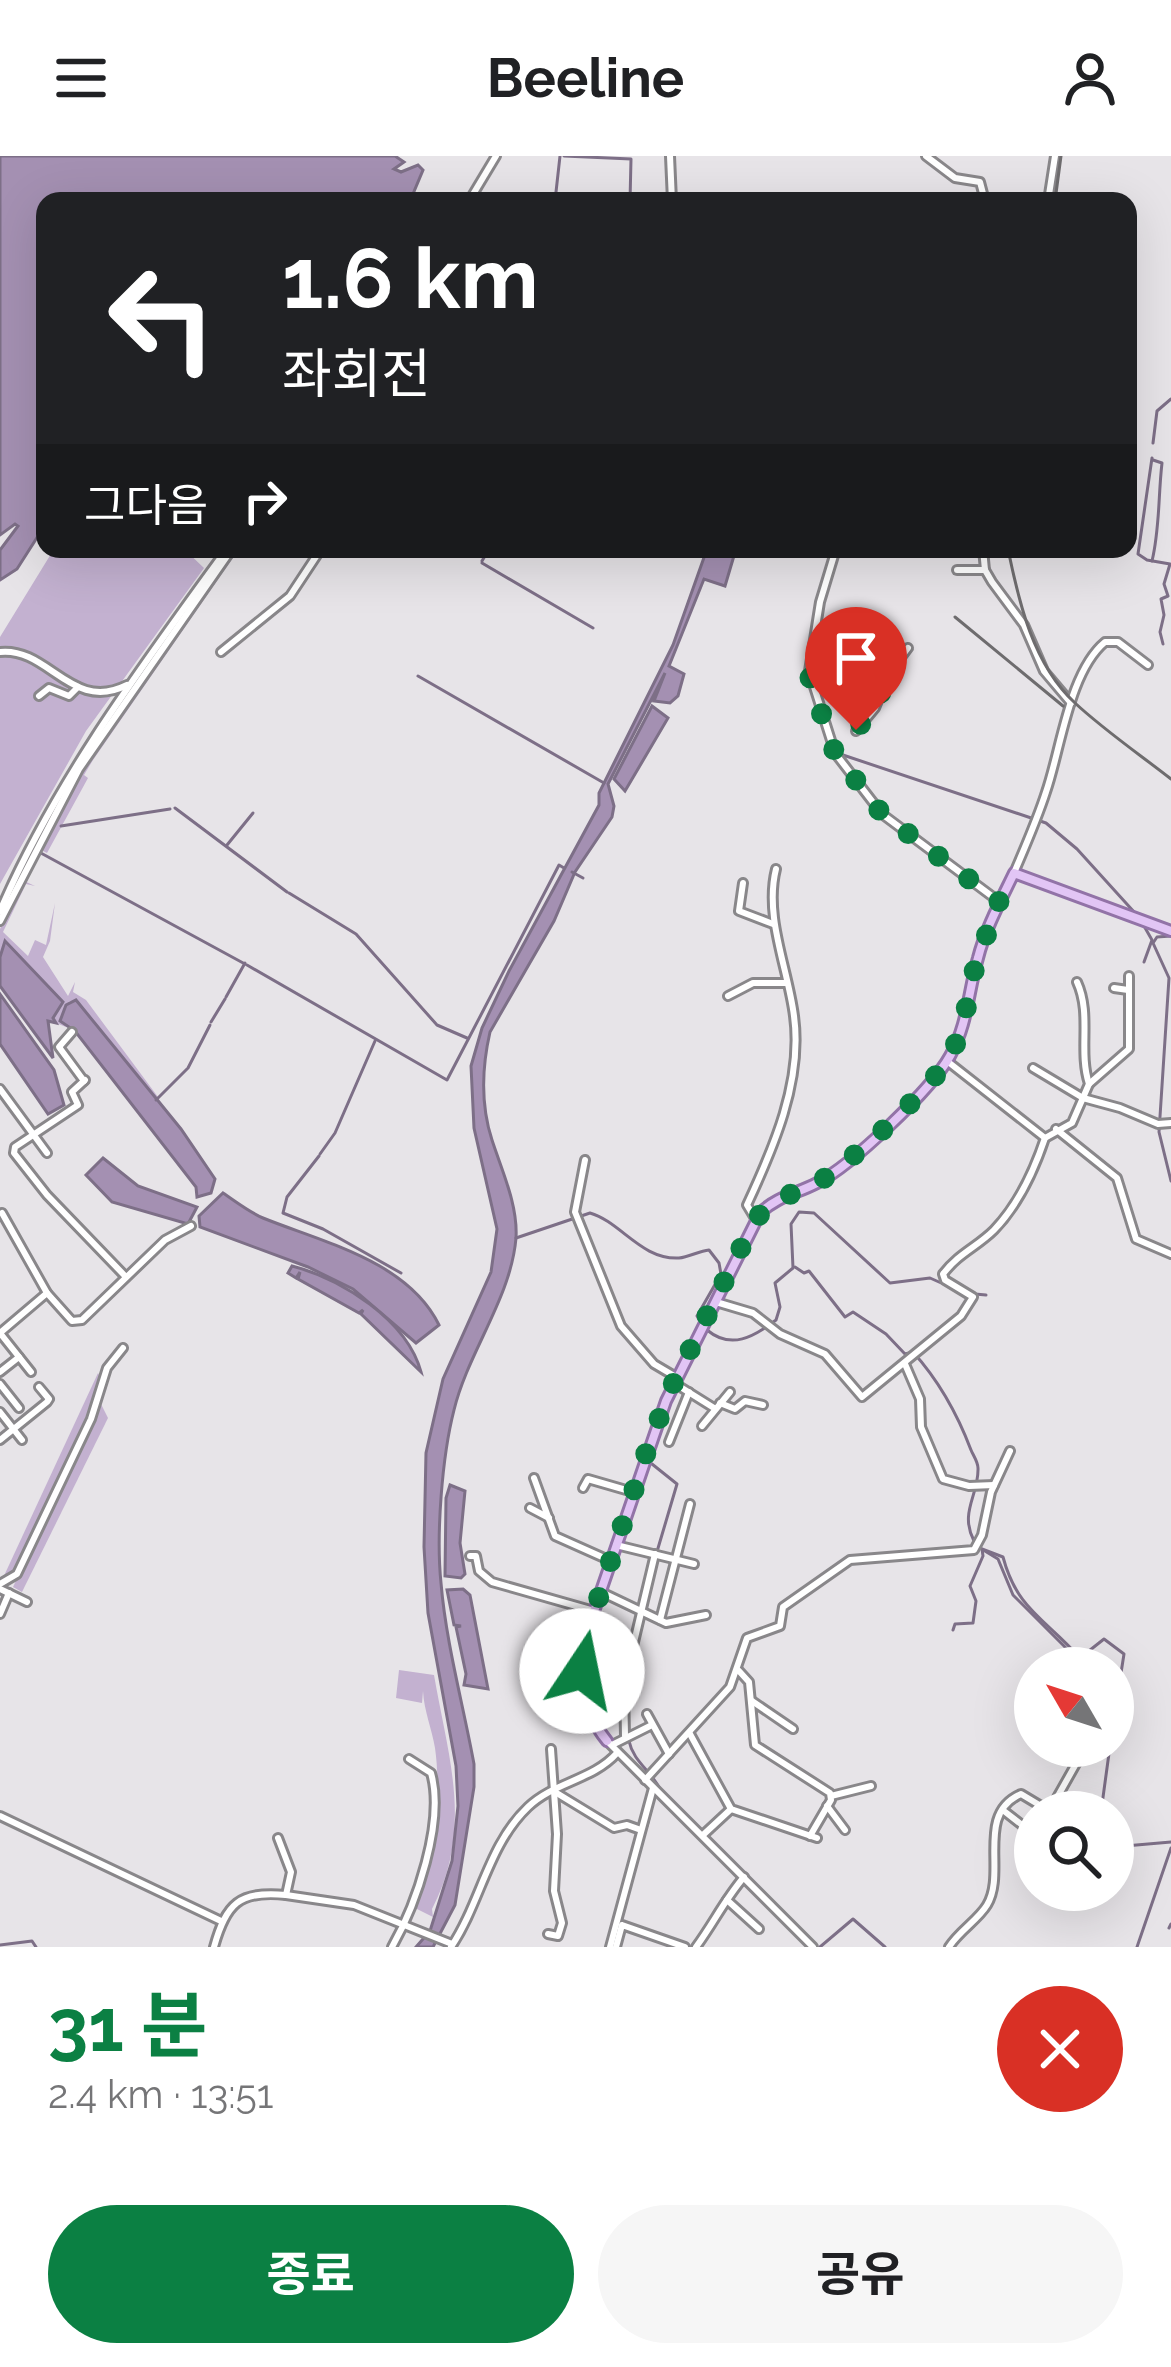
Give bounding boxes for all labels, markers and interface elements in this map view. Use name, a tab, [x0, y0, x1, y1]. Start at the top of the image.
icon: menu	[48, 45, 114, 111]
icon: person	[1057, 45, 1123, 111]
text: Beeline	[487, 46, 684, 110]
text: 1.6 km	[282, 229, 539, 328]
icon: left	[84, 240, 240, 396]
text: 좌회전	[282, 342, 431, 406]
icon: right	[232, 468, 298, 534]
text: 그다음	[84, 479, 208, 532]
pin	[805, 607, 907, 730]
icon: arrive	[823, 625, 889, 691]
position arrow	[519, 1608, 645, 1734]
north arrow	[1014, 1647, 1134, 1767]
map controls	[1014, 1647, 1134, 1911]
button: search	[1014, 1791, 1134, 1911]
text: 31 분	[48, 1983, 207, 2068]
button: close	[997, 1986, 1123, 2112]
text: 2.4 km · 13:51	[48, 2071, 274, 2117]
button: 종료	[48, 2205, 574, 2343]
button: 공유	[598, 2205, 1123, 2343]

